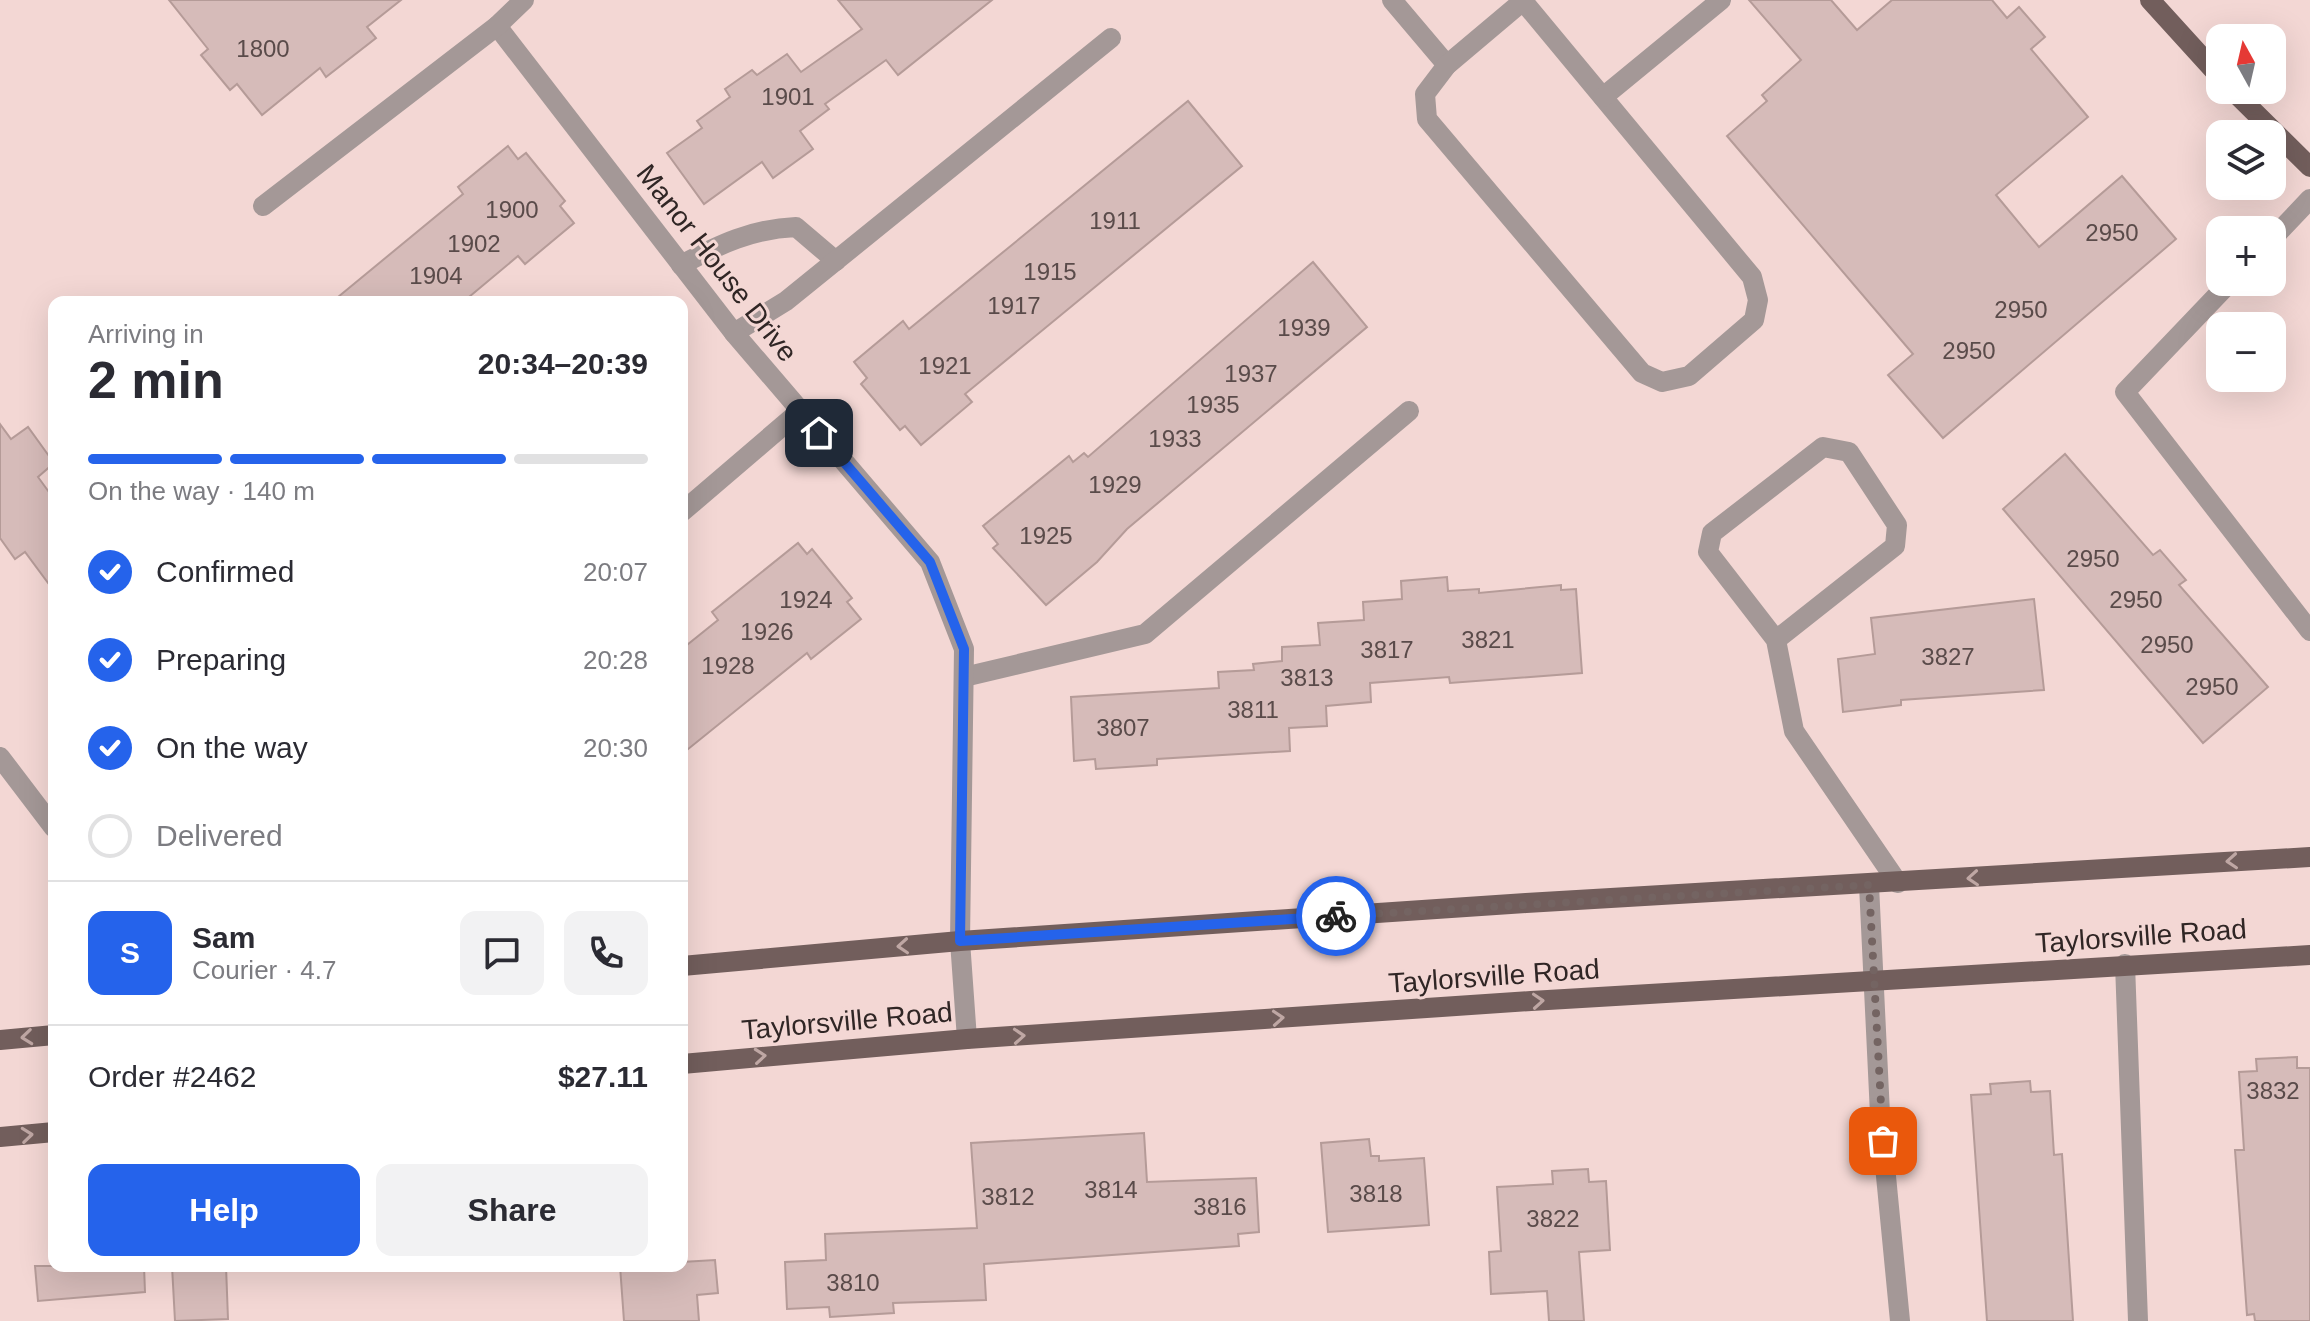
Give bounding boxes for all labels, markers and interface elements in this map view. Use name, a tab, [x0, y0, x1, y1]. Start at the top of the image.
north arrow	[2206, 24, 2286, 104]
map controls	[2206, 24, 2286, 392]
house number: 1800	[236, 35, 290, 62]
house number: 1901	[761, 83, 815, 110]
button: layers	[2206, 120, 2286, 200]
street label: Manor House Drive	[631, 158, 803, 368]
house number: 1900	[485, 196, 539, 223]
house number: 1911	[1089, 207, 1141, 234]
button: +	[2206, 216, 2286, 296]
house number: 2950	[2085, 219, 2139, 246]
house number: 1902	[447, 230, 501, 257]
house number: 1915	[1023, 258, 1077, 285]
house number: 1904	[409, 262, 463, 289]
house number: 1917	[987, 292, 1041, 319]
house number: 2950	[1994, 296, 2048, 323]
button: −	[2206, 312, 2286, 392]
house number: 1939	[1277, 314, 1331, 341]
text: Arriving in	[88, 319, 204, 349]
house number: 2950	[1942, 337, 1996, 364]
text: 20:34–20:39	[478, 347, 648, 380]
text: 2 min	[88, 351, 224, 409]
house number: 1921	[918, 352, 972, 379]
house number: 1937	[1224, 360, 1278, 387]
house number: 1935	[1186, 391, 1240, 418]
pin	[785, 399, 853, 467]
icon: home	[797, 411, 841, 455]
house number: 1933	[1148, 425, 1202, 452]
house number: 1929	[1088, 471, 1142, 498]
text: On the way · 140 m	[88, 476, 315, 506]
house number: 1925	[1019, 522, 1073, 549]
house number: 2950	[2066, 545, 2120, 572]
icon: check	[88, 550, 132, 594]
text: Confirmed	[156, 555, 294, 588]
text: 20:07	[583, 557, 648, 587]
house number: 1924	[779, 586, 833, 613]
house number: 2950	[2109, 586, 2163, 613]
house number: 1926	[740, 618, 794, 645]
house number: 3821	[1461, 626, 1515, 653]
house number: 2950	[2140, 631, 2194, 658]
house number: 3817	[1360, 636, 1414, 663]
icon: check	[88, 638, 132, 682]
text: Preparing	[156, 643, 286, 676]
house number: 3827	[1921, 643, 1975, 670]
text: 20:28	[583, 645, 648, 675]
house number: 1928	[701, 652, 755, 679]
house number: 3813	[1280, 664, 1334, 691]
house number: 2950	[2185, 673, 2239, 700]
house number: 3811	[1227, 696, 1279, 723]
house number: 3807	[1096, 714, 1150, 741]
icon: check	[88, 726, 132, 770]
text: On the way	[156, 731, 308, 764]
text: 20:30	[583, 733, 648, 763]
text: Delivered	[156, 819, 283, 852]
one-way arrow	[2225, 852, 2238, 869]
one-way arrow	[1966, 869, 1979, 886]
courier	[1296, 876, 1376, 956]
icon: bike	[1314, 894, 1358, 938]
button: chat	[460, 911, 544, 995]
button: phone	[564, 911, 648, 995]
street label: Taylorsville Road	[2034, 913, 2248, 959]
text: Sam	[192, 921, 255, 954]
text: S	[120, 936, 140, 969]
one-way arrow	[896, 937, 909, 954]
street label: Taylorsville Road	[1387, 953, 1601, 999]
text: Courier · 4.7	[192, 955, 337, 985]
one-way arrow	[1532, 992, 1545, 1009]
street label: Taylorsville Road	[740, 996, 954, 1046]
one-way arrow	[1272, 1010, 1285, 1027]
one-way arrow	[1013, 1028, 1026, 1045]
one-way arrow	[20, 1029, 33, 1046]
one-way arrow	[754, 1048, 767, 1065]
text: Order #2462	[88, 1060, 256, 1093]
text: $27.11	[558, 1060, 648, 1093]
house number: 3832	[2246, 1077, 2300, 1104]
pin	[1849, 1107, 1917, 1175]
icon: bag	[1861, 1119, 1905, 1163]
one-way arrow	[21, 1126, 34, 1143]
button: Help	[88, 1164, 360, 1256]
button: Share	[376, 1164, 648, 1256]
house number: 3814	[1084, 1176, 1138, 1203]
house number: 3818	[1349, 1180, 1403, 1207]
house number: 3812	[981, 1183, 1035, 1210]
house number: 3816	[1193, 1193, 1247, 1220]
house number: 3822	[1526, 1205, 1580, 1232]
house number: 3810	[826, 1269, 880, 1296]

